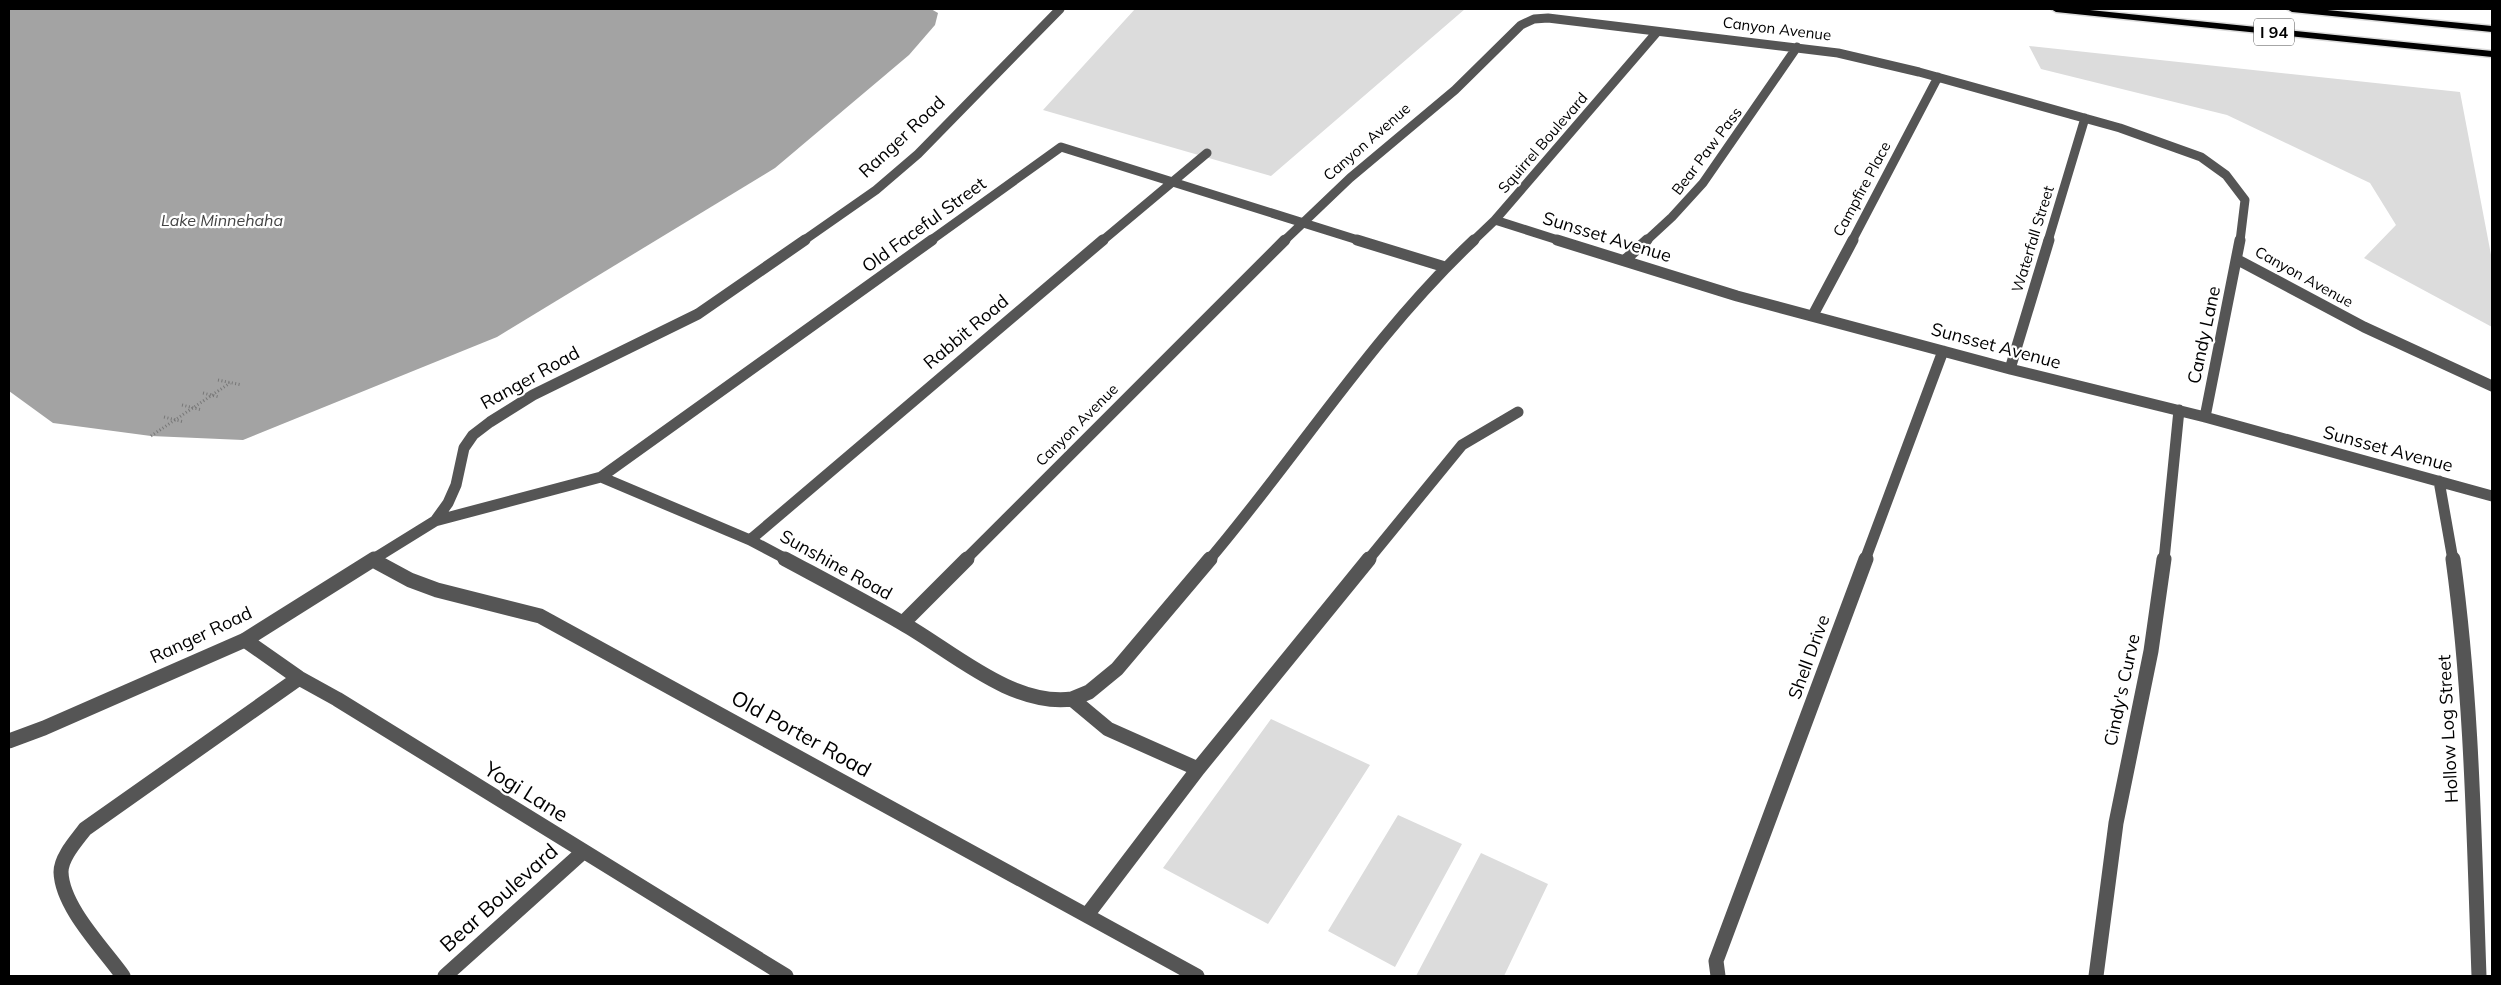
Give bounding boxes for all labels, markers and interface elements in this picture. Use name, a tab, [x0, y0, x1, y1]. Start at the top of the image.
street label: Canyon Avenue	[1722, 12, 1832, 45]
road number: I 94	[2254, 18, 2294, 46]
street label: Squirrel Boulevard	[1494, 88, 1592, 197]
street label: Ranger Road	[854, 91, 950, 182]
street label: Canyon Avenue	[1319, 99, 1414, 185]
street label: Bear Paw Pass	[1667, 103, 1746, 198]
street label: Campfire Place	[1829, 138, 1895, 240]
street label: Old Faceful Street	[857, 172, 990, 277]
street label: Waterfall Street	[2007, 183, 2058, 294]
street label: Sunsset Avenue	[1540, 206, 1674, 267]
water label: Lake Minnehaha	[161, 210, 283, 230]
street label: Canyon Avenue	[2252, 242, 2357, 311]
street label: Candy Lane	[2182, 284, 2225, 386]
street label: Rabbit Road	[918, 289, 1013, 374]
street label: Sunsset Avenue	[1929, 317, 2064, 374]
street label: Ranger Road	[476, 341, 583, 414]
street label: Canyon Avenue	[1031, 379, 1122, 470]
street label: Sunsset Avenue	[2321, 420, 2456, 477]
street label: Sunshine Road	[776, 524, 897, 605]
street label: Ranger Road	[146, 601, 255, 668]
street label: Shell Drive	[1783, 611, 1834, 702]
street label: Cindy's Curve	[2098, 632, 2145, 748]
street label: Hollow Log Street	[2432, 654, 2463, 804]
street label: Old Porter Road	[727, 684, 876, 782]
street label: Yogi Lane	[479, 755, 573, 827]
street label: Bear Boulevard	[434, 838, 563, 957]

